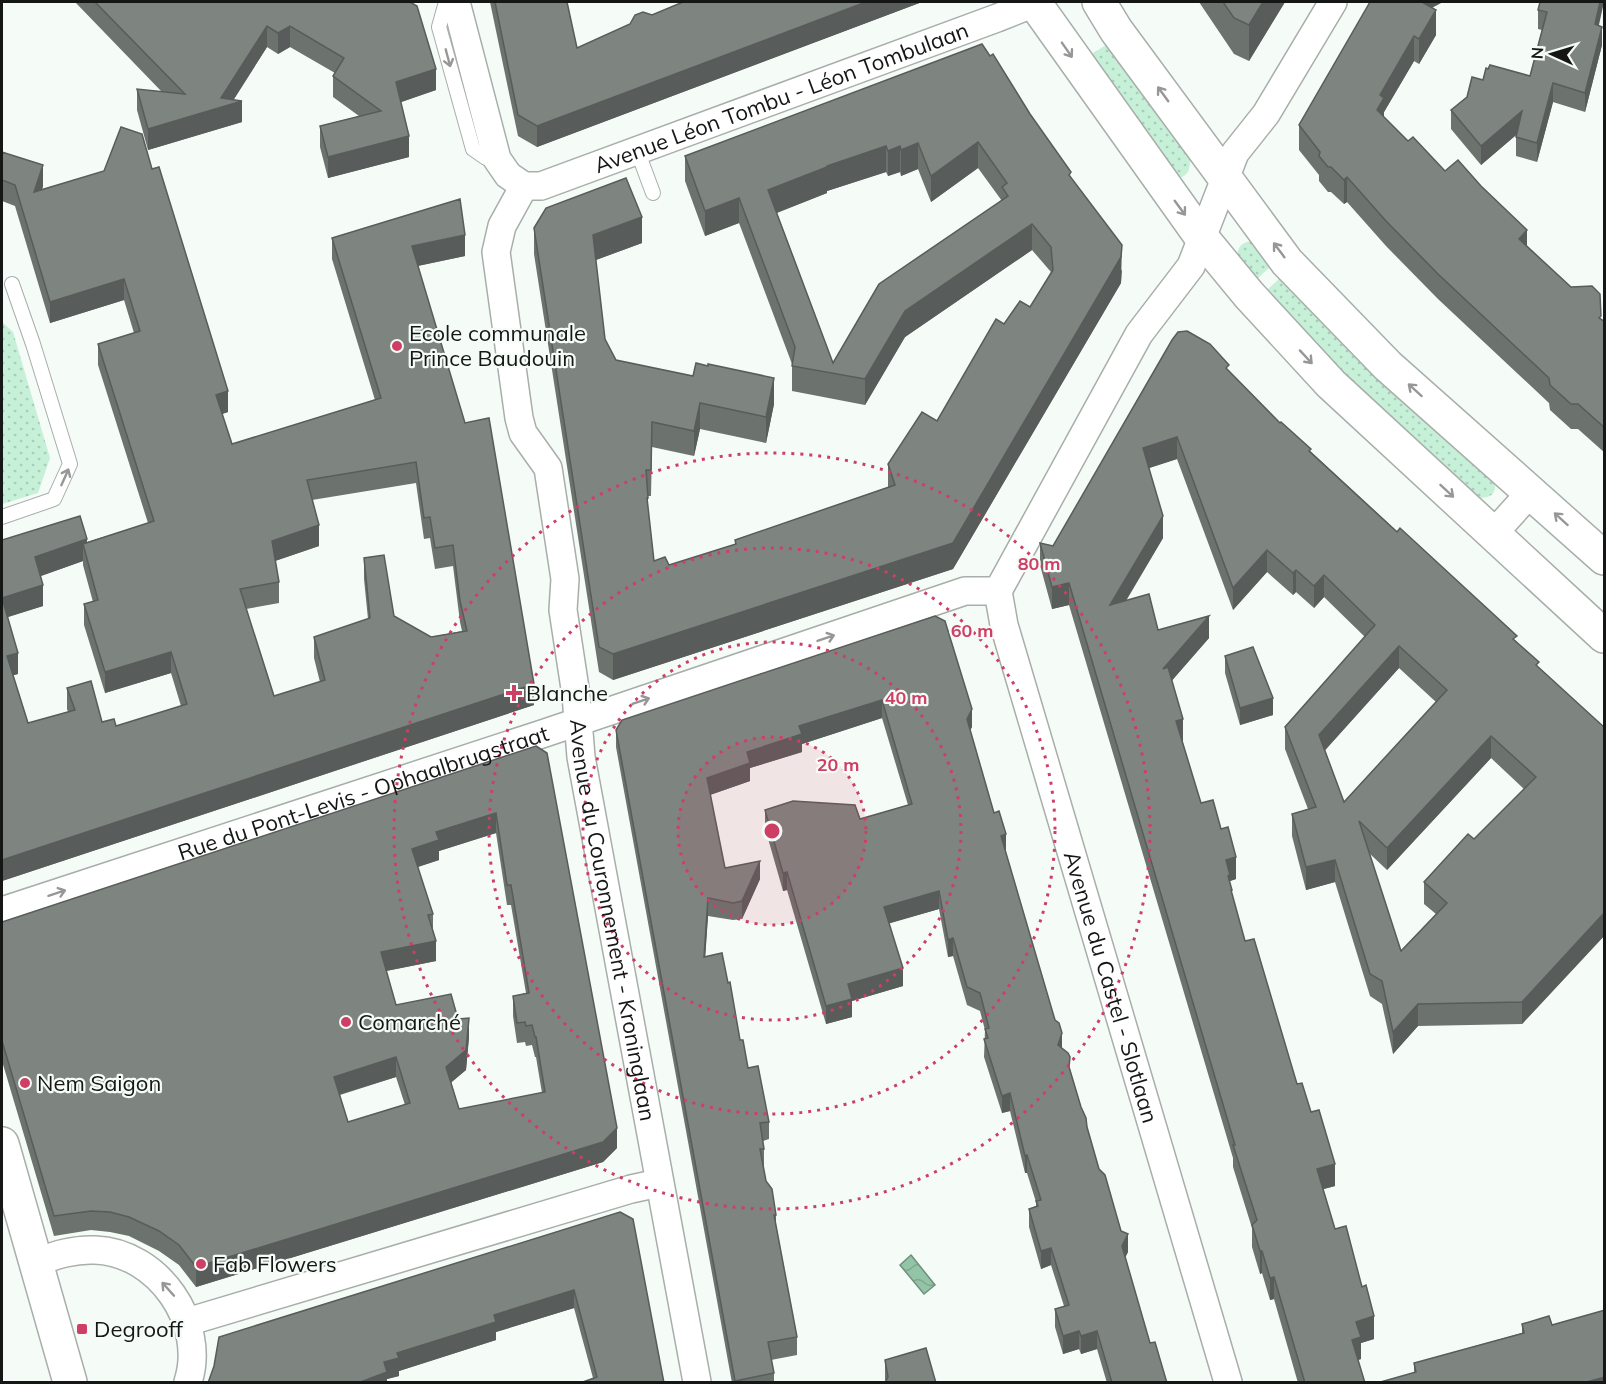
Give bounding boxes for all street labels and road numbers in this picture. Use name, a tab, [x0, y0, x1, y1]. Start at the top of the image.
street label: Avenue Léon Tombu - Léon Tombulaan	[590, 16, 972, 179]
street label: Avenue du Couronnement - Kroninglaan	[564, 718, 662, 1123]
street label: Rue du Pont-Levis - Ophaalbrugstraat	[174, 719, 552, 866]
street label: Avenue du Castel - Slotlaan	[1058, 848, 1165, 1126]

